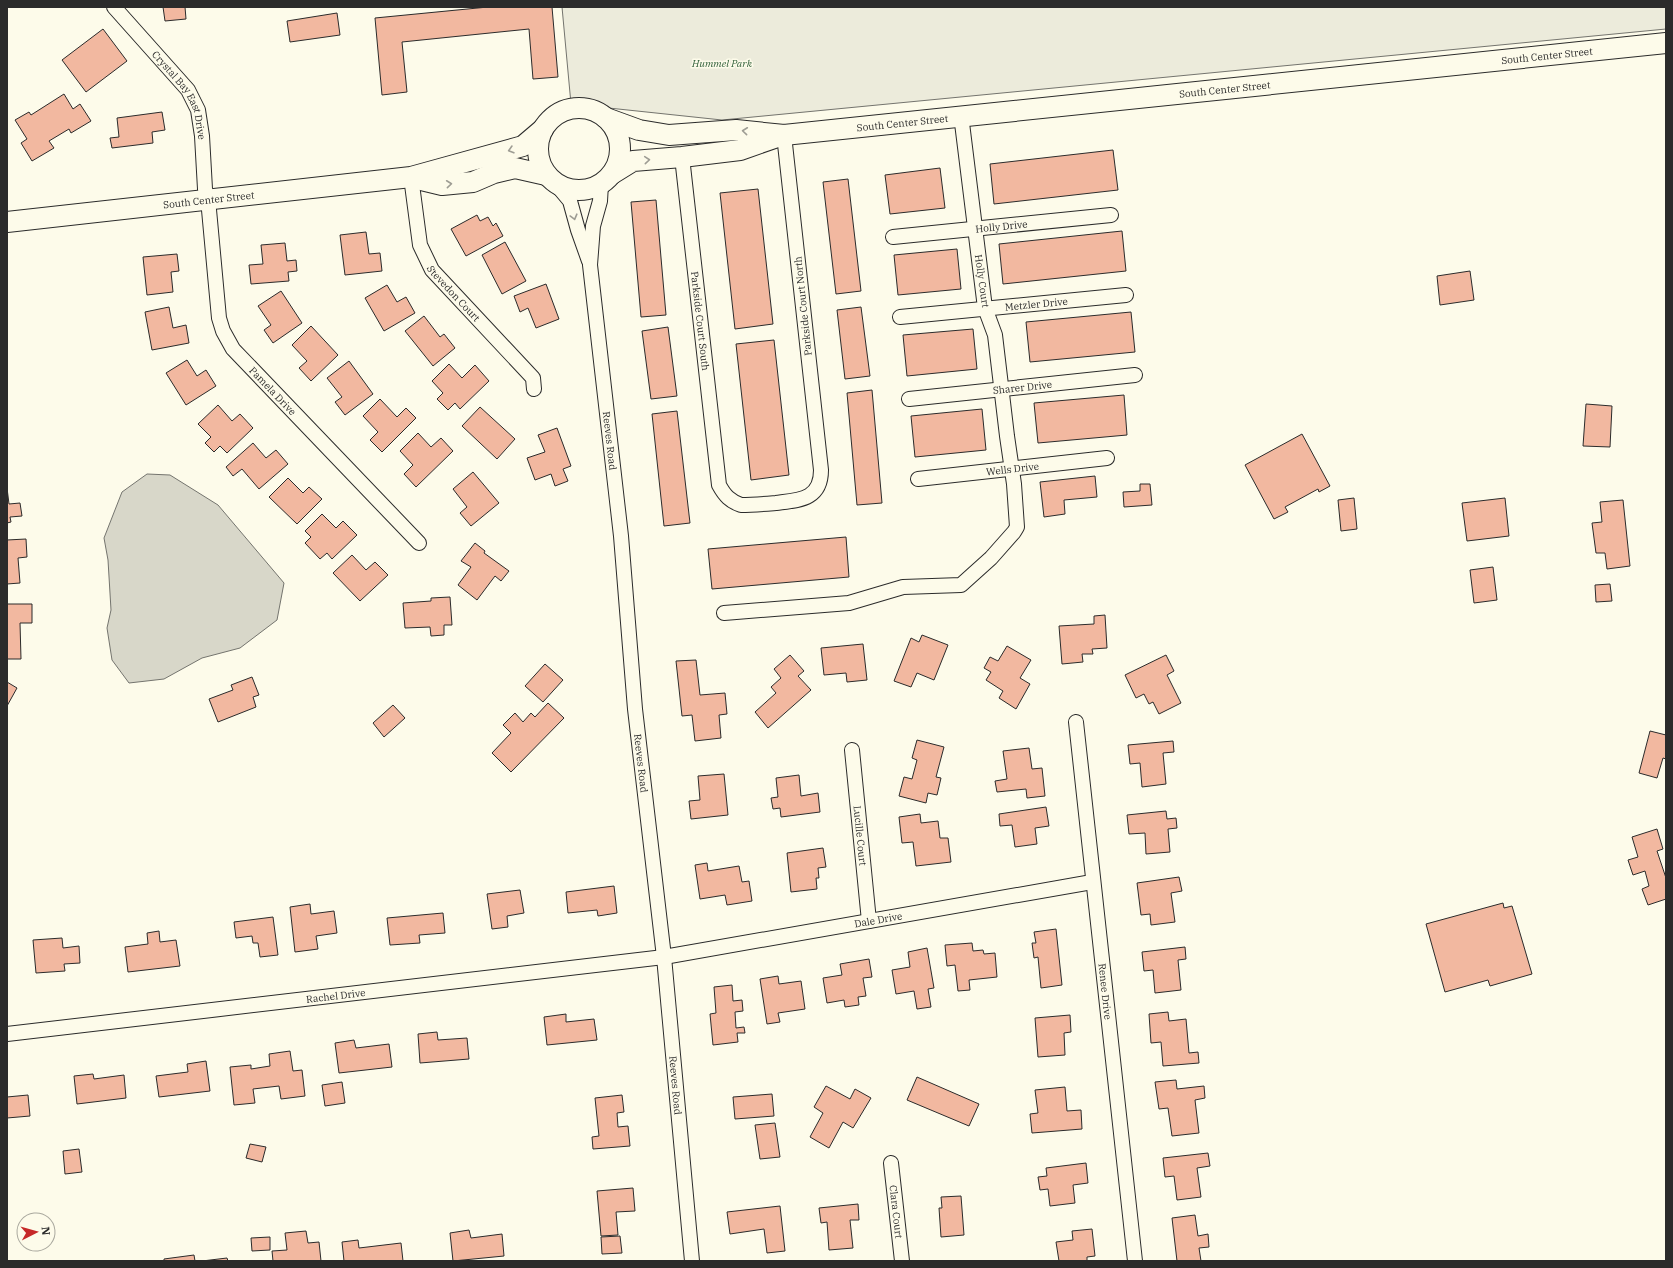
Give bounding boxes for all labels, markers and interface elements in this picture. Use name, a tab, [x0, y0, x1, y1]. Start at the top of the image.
street label: South Center Street	[1501, 44, 1594, 67]
street label: Crystal Bay East Drive	[149, 48, 209, 140]
park label: Hummel Park	[691, 57, 753, 70]
street label: South Center Street	[1178, 78, 1271, 100]
street label: South Center Street	[856, 111, 949, 134]
one-way arrow	[742, 127, 748, 136]
one-way arrow	[508, 145, 515, 154]
one-way arrow	[644, 156, 650, 165]
one-way arrow	[446, 180, 452, 189]
street label: South Center Street	[162, 188, 256, 211]
one-way arrow	[569, 213, 578, 220]
street label: Holly Drive	[975, 217, 1028, 235]
street label: Holly Court	[972, 254, 992, 309]
street label: Parkside Court North	[791, 256, 815, 356]
street label: Stevedon Court	[424, 263, 483, 324]
street label: Parkside Court South	[688, 271, 713, 371]
street label: Metzler Drive	[1004, 294, 1068, 313]
street label: Pamela Drive	[247, 364, 299, 418]
street label: Sharer Drive	[992, 377, 1053, 397]
street label: Reeves Road	[600, 411, 620, 471]
street label: Wells Drive	[985, 459, 1040, 478]
street label: Reeves Road	[631, 733, 651, 793]
street label: Lucille Court	[851, 805, 870, 867]
street label: Dale Drive	[853, 909, 903, 930]
street label: Renee Drive	[1096, 963, 1115, 1020]
street label: Rachel Drive	[305, 986, 366, 1005]
street label: Reeves Road	[667, 1055, 685, 1115]
street label: Clara Court	[887, 1184, 906, 1239]
north arrow	[16, 1212, 56, 1252]
text: N	[39, 1226, 53, 1236]

